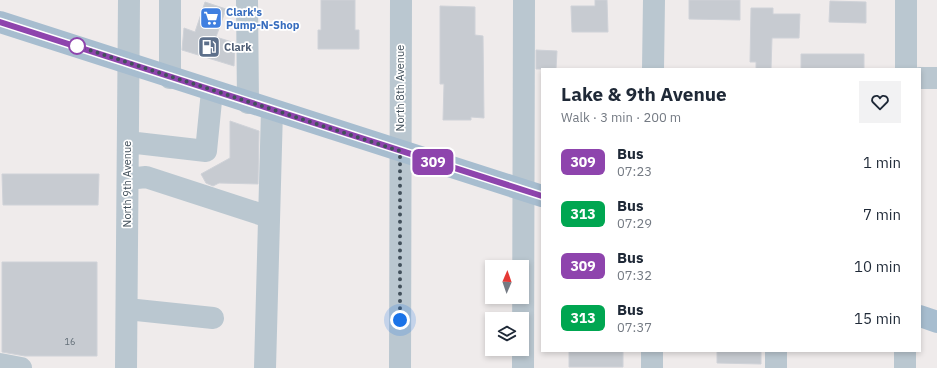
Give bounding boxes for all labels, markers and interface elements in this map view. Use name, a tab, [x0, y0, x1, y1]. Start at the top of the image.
supermarket icon: Clark's Pump-N-Shop	[198, 5, 224, 31]
place label: Clark's Pump-N-Shop	[226, 5, 300, 32]
fuel station icon: Clark	[196, 34, 222, 60]
unlabelled marker	[68, 37, 86, 55]
place label: Clark	[224, 40, 252, 54]
street label: North 8th Avenue	[393, 45, 407, 131]
button: heart	[859, 81, 901, 123]
text: Lake & 9th Avenue	[561, 82, 727, 106]
text: Walk · 3 min · 200 m	[561, 109, 681, 126]
street label: North 9th Avenue	[120, 141, 134, 227]
text: Bus	[617, 144, 644, 163]
line badge: 309	[410, 149, 456, 175]
text: 309	[420, 153, 446, 171]
text: 309	[570, 153, 596, 171]
text: 1 min	[863, 153, 901, 172]
text: 07:23	[617, 163, 652, 180]
text: Bus	[617, 196, 644, 215]
text: 313	[570, 205, 596, 223]
text: 7 min	[863, 205, 901, 224]
text: 07:29	[617, 215, 652, 232]
text: Bus	[617, 248, 644, 267]
text: 309	[570, 257, 596, 275]
text: 10 min	[854, 257, 901, 276]
north arrow	[485, 260, 529, 304]
map controls	[485, 260, 529, 356]
text: 07:32	[617, 267, 652, 284]
text: Bus	[617, 300, 644, 319]
text: 313	[570, 309, 596, 327]
text: 15 min	[854, 309, 901, 328]
your location	[390, 310, 410, 330]
button: layers	[485, 312, 529, 356]
text: 07:37	[617, 319, 652, 336]
house number: 16	[65, 336, 75, 347]

